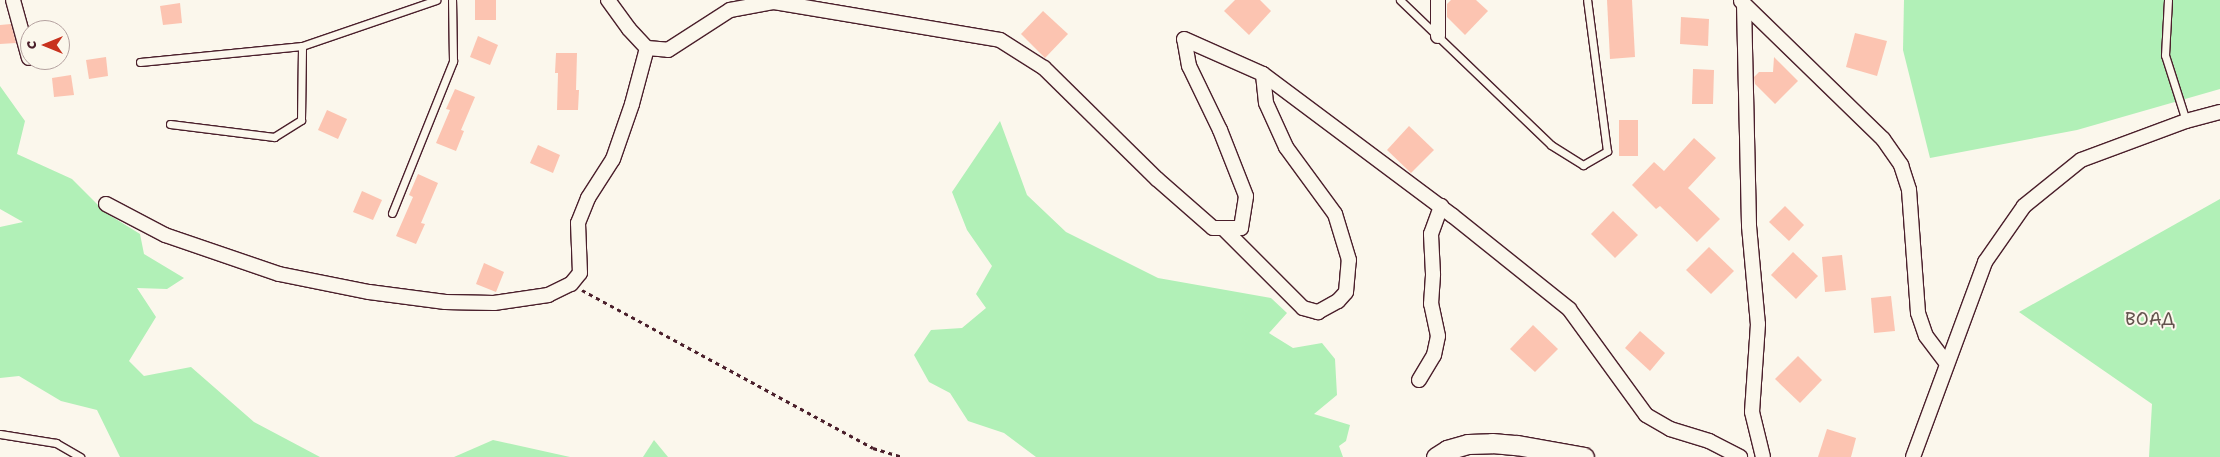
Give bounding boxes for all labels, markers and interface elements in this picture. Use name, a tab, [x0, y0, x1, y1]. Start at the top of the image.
north arrow	[20, 20, 70, 70]
text: С	[22, 41, 40, 49]
park label: ВОАД	[2125, 308, 2175, 330]

